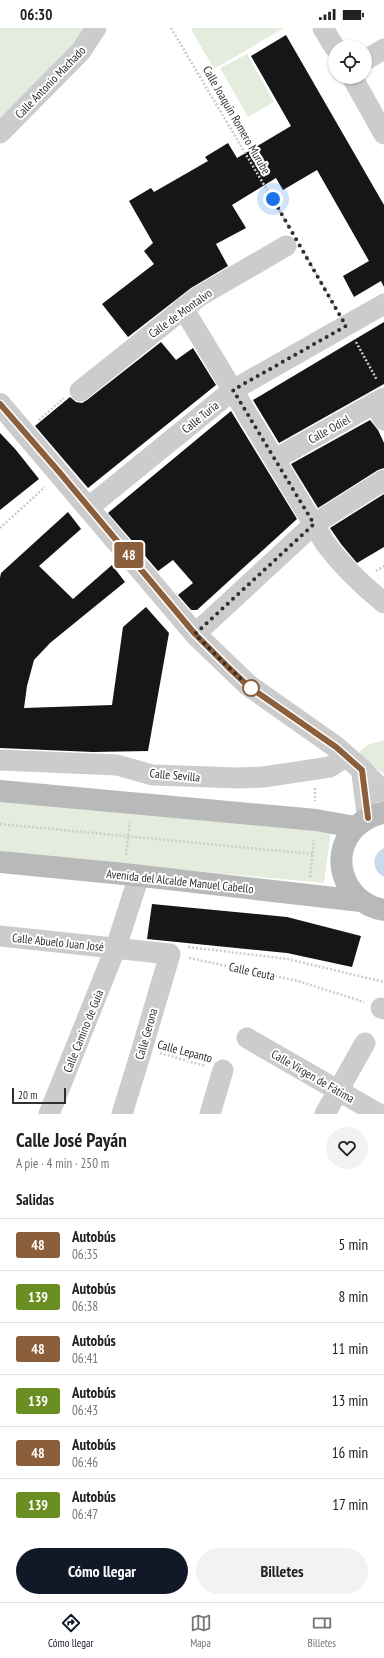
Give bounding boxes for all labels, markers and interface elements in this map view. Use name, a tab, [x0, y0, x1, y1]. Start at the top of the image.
text: 06:30	[20, 5, 52, 24]
map controls	[328, 40, 372, 84]
button: locate	[328, 40, 372, 84]
street label: Calle Antonio Machado	[12, 43, 88, 121]
street label: Calle Joaquín Romero Murube	[200, 63, 274, 177]
your location	[263, 189, 283, 209]
street label: Calle de Montalvo	[145, 285, 215, 341]
street label: Calle Turia	[179, 397, 222, 436]
street label: Calle Odiel	[306, 411, 353, 447]
line badge: 48	[111, 542, 147, 568]
text: 48	[122, 546, 136, 564]
unlabelled marker	[242, 679, 260, 697]
street label: Calle Sevilla	[149, 765, 201, 785]
street label: Avenida del Alcalde Manuel Cabello	[106, 866, 254, 896]
street label: Calle Abuelo Juan José	[11, 930, 105, 954]
street label: Calle Ceuta	[228, 959, 277, 983]
street label: Calle Camino de Guía	[60, 987, 107, 1075]
street label: Calle Gerona	[132, 1006, 161, 1061]
street label: Calle Lepanto	[156, 1036, 214, 1066]
street label: Calle Virgen de Fátima	[269, 1046, 357, 1106]
scale bar	[12, 1086, 66, 1105]
text: 20 m	[18, 1088, 37, 1102]
button: heart	[326, 1127, 368, 1169]
text: Calle José Payán	[16, 1128, 127, 1152]
text: A pie · 4 min · 250 m	[16, 1155, 109, 1172]
text: Salidas	[16, 1190, 54, 1209]
text: Autobús	[72, 1227, 116, 1246]
text: 5 min	[338, 1235, 368, 1254]
text: 48	[31, 1236, 45, 1254]
text: 06:35	[72, 1246, 98, 1263]
text: Autobús	[72, 1279, 116, 1298]
text: 8 min	[338, 1287, 368, 1306]
text: 139	[28, 1288, 48, 1306]
text: 06:38	[72, 1298, 98, 1315]
text: Autobús	[72, 1331, 116, 1350]
text: 11 min	[332, 1339, 368, 1358]
text: 48	[31, 1340, 45, 1358]
text: 06:41	[72, 1350, 98, 1367]
text: Autobús	[72, 1383, 116, 1402]
text: 13 min	[332, 1391, 368, 1410]
text: 139	[28, 1392, 48, 1410]
text: 06:43	[72, 1402, 98, 1419]
text: Autobús	[72, 1435, 116, 1454]
text: 16 min	[332, 1443, 368, 1462]
text: 48	[31, 1444, 45, 1462]
text: 06:46	[72, 1454, 98, 1471]
text: Autobús	[72, 1487, 116, 1506]
text: 17 min	[332, 1495, 368, 1514]
text: 139	[28, 1496, 48, 1514]
text: 06:47	[72, 1506, 98, 1523]
button: Cómo llegar	[16, 1548, 188, 1594]
button: Billetes	[196, 1548, 368, 1594]
tab: Cómo llegar	[48, 1612, 93, 1650]
tab: Mapa	[190, 1612, 212, 1650]
tab: Billetes	[308, 1612, 336, 1650]

